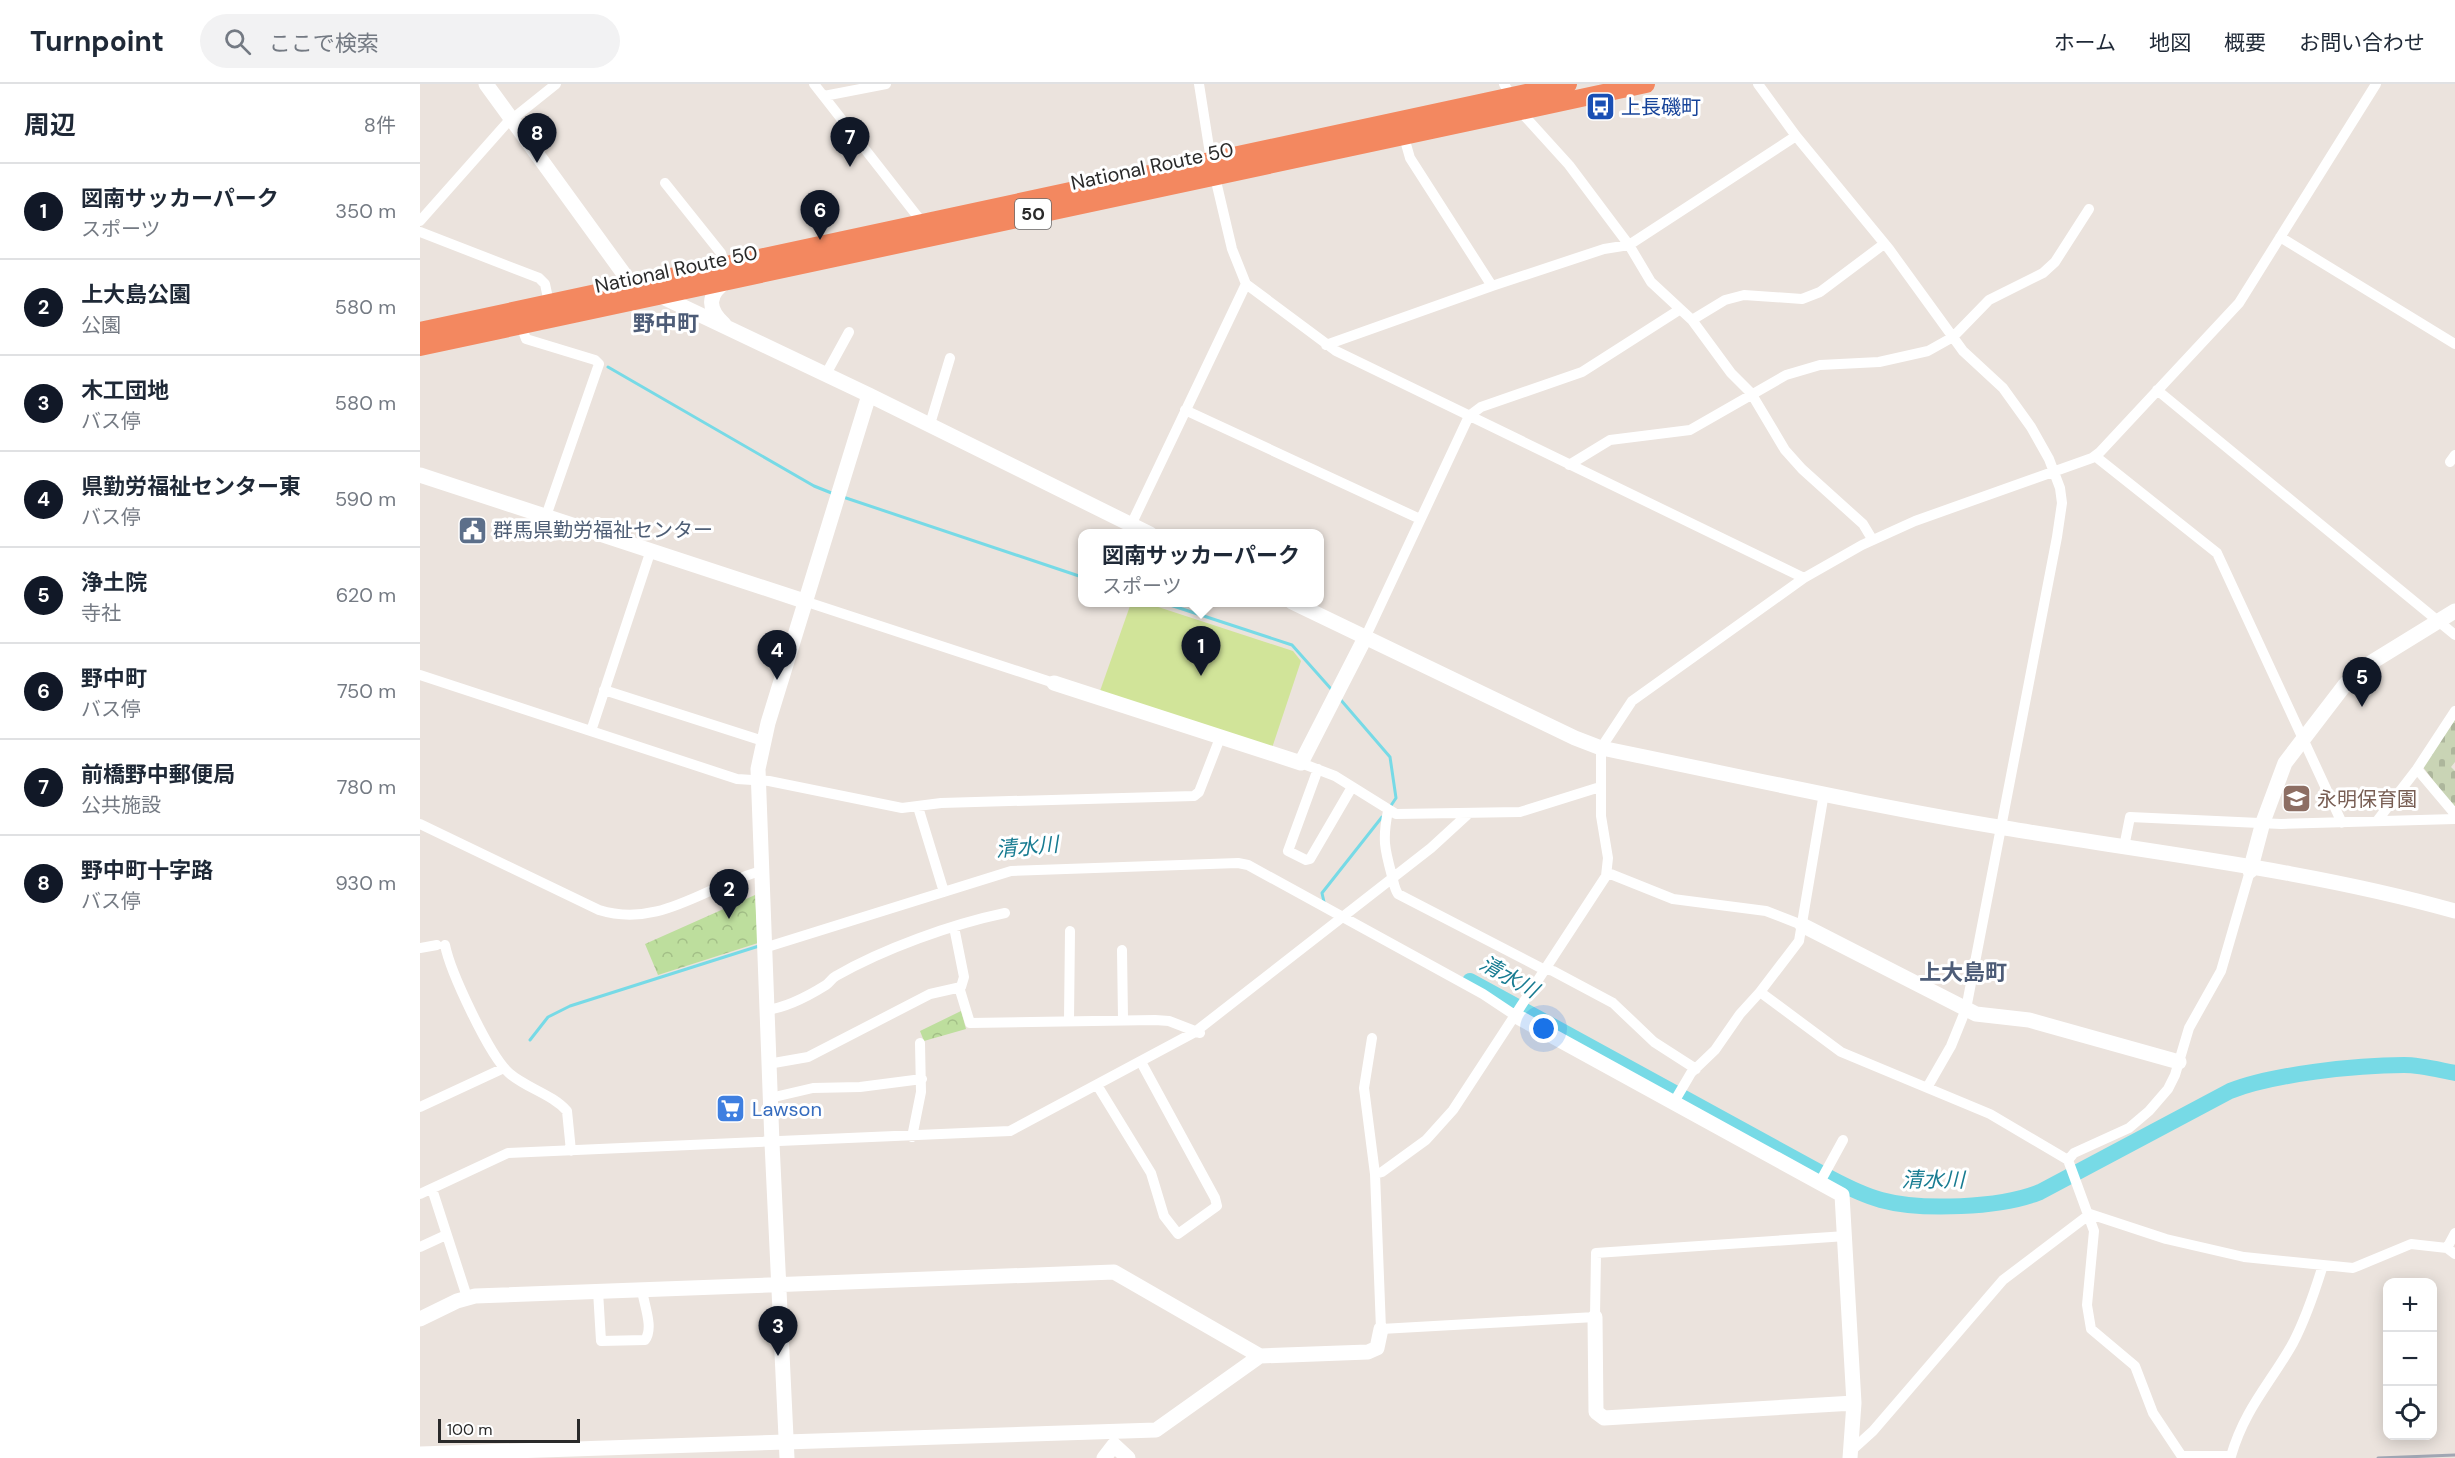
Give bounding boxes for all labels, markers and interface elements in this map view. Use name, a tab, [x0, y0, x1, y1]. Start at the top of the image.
search box	[200, 14, 620, 68]
text: Turnpoint	[30, 23, 164, 60]
icon: search	[221, 25, 254, 58]
text: ここで検索	[269, 29, 379, 58]
text: ホーム	[2054, 29, 2116, 57]
text: 地図	[2149, 29, 2191, 57]
text: 概要	[2224, 29, 2266, 57]
text: お問い合わせ	[2299, 29, 2425, 57]
bus stop icon: 上長磯町	[1584, 91, 1616, 123]
place label: 上長磯町	[1621, 94, 1701, 120]
text: 周辺	[24, 108, 76, 142]
text: 8件	[364, 112, 396, 138]
pin: 8	[518, 113, 556, 163]
pin: 7	[830, 118, 870, 167]
street label: National Route 50	[1068, 136, 1236, 196]
text: 図南サッカーパーク	[81, 184, 279, 213]
pin: 6	[800, 190, 840, 240]
text: 1	[40, 198, 47, 224]
text: 350 m	[335, 198, 396, 224]
road number: 50	[1015, 199, 1051, 229]
text: スポーツ	[81, 216, 161, 242]
street label: National Route 50	[592, 239, 760, 299]
text: 上大島公園	[81, 280, 191, 309]
text: 2	[38, 294, 49, 320]
text: 580 m	[335, 294, 396, 320]
district label: 野中町	[633, 309, 699, 338]
text: 公園	[81, 312, 121, 338]
text: 木工団地	[81, 376, 169, 405]
text: 3	[37, 390, 50, 416]
text: 580 m	[335, 390, 396, 416]
text: バス停	[81, 408, 141, 434]
text: 県勤労福祉センター東	[81, 472, 301, 501]
text: 4	[37, 486, 50, 512]
text: 590 m	[335, 486, 396, 512]
text: バス停	[81, 504, 141, 530]
public building icon: 群馬県勤労福祉センター	[456, 514, 488, 546]
place label: 群馬県勤労福祉センター	[493, 517, 713, 543]
popup	[1078, 529, 1324, 607]
text: 図南サッカーパーク	[1102, 541, 1300, 570]
text: 浄土院	[81, 568, 147, 597]
text: スポーツ	[1102, 573, 1182, 599]
text: 5	[37, 582, 50, 608]
text: 620 m	[336, 582, 396, 608]
text: 寺社	[81, 600, 121, 626]
pin: 1	[1182, 626, 1220, 676]
pin: 4	[758, 630, 796, 680]
pin: 5	[2342, 658, 2382, 707]
text: 野中町	[81, 664, 147, 693]
text: 6	[37, 678, 50, 704]
text: 750 m	[337, 678, 396, 704]
text: バス停	[81, 696, 141, 722]
text: 前橋野中郵便局	[81, 760, 235, 789]
text: 7	[38, 774, 49, 800]
text: 780 m	[337, 774, 396, 800]
school or university icon: 永明保育園	[2280, 783, 2312, 815]
place label: 永明保育園	[2317, 786, 2417, 812]
text: 公共施設	[81, 792, 161, 818]
water label: 清水川	[994, 830, 1062, 864]
text: 野中町十字路	[81, 856, 213, 885]
text: 8	[37, 870, 50, 896]
text: 930 m	[335, 870, 396, 896]
pin: 2	[710, 870, 748, 919]
text: バス停	[81, 888, 141, 914]
water label: 清水川	[1475, 949, 1545, 1005]
district label: 上大島町	[1919, 958, 2007, 987]
your location	[1529, 1014, 1558, 1043]
supermarket icon: Lawson	[715, 1093, 747, 1125]
place label: Lawson	[752, 1096, 822, 1122]
water label: 清水川	[1902, 1166, 1966, 1194]
map controls	[2383, 1278, 2437, 1440]
button: +	[2383, 1278, 2437, 1332]
pin: 3	[758, 1306, 798, 1356]
button: −	[2383, 1332, 2437, 1386]
button: locate	[2383, 1386, 2437, 1440]
scale bar	[438, 1416, 580, 1444]
text: 100 m	[447, 1419, 492, 1440]

